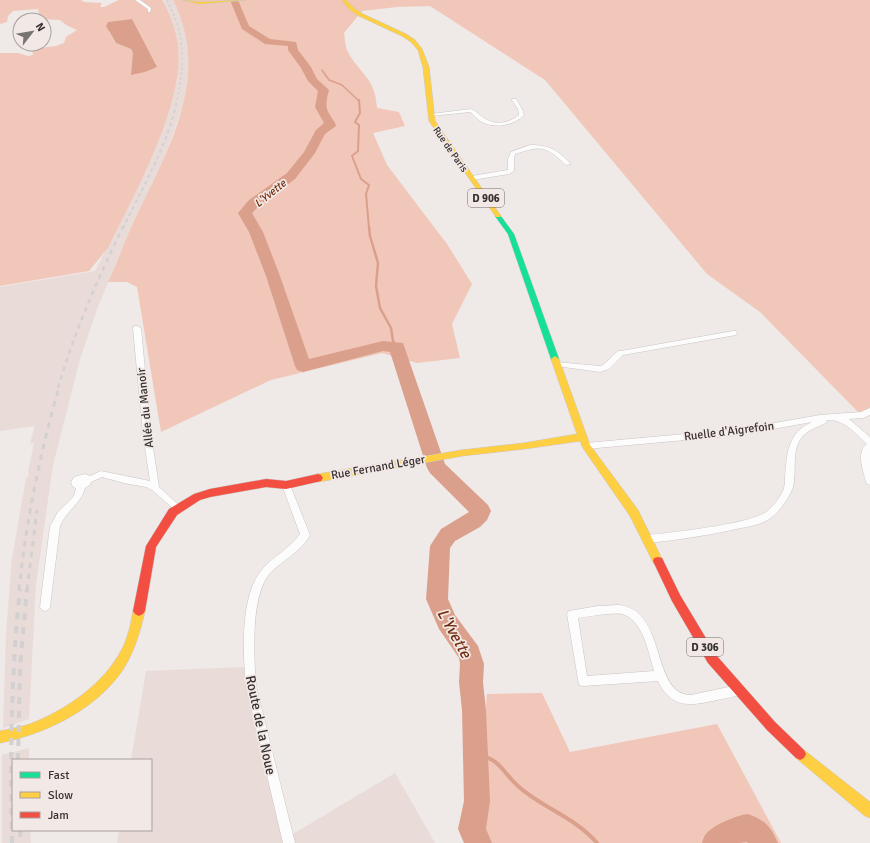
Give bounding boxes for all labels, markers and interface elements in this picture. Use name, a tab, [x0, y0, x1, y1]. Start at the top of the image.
north arrow	[12, 12, 52, 52]
text: N	[33, 20, 48, 34]
street label: Rue de Paris	[430, 125, 470, 175]
water label: L'Yvette	[252, 176, 289, 210]
road number: D 906	[468, 189, 504, 207]
street label: Allée du Manoir	[134, 367, 157, 449]
street label: Ruelle d'Aigrefoin	[683, 419, 775, 444]
street label: Rue Fernand Léger	[330, 452, 427, 483]
water label: L'Yvette	[432, 605, 476, 663]
road number: D 306	[687, 638, 723, 656]
street label: Route de la Noue	[242, 674, 279, 776]
legend	[12, 759, 152, 831]
text: Fast	[48, 768, 69, 783]
text: Slow	[48, 788, 73, 803]
text: Jam	[48, 808, 69, 823]

